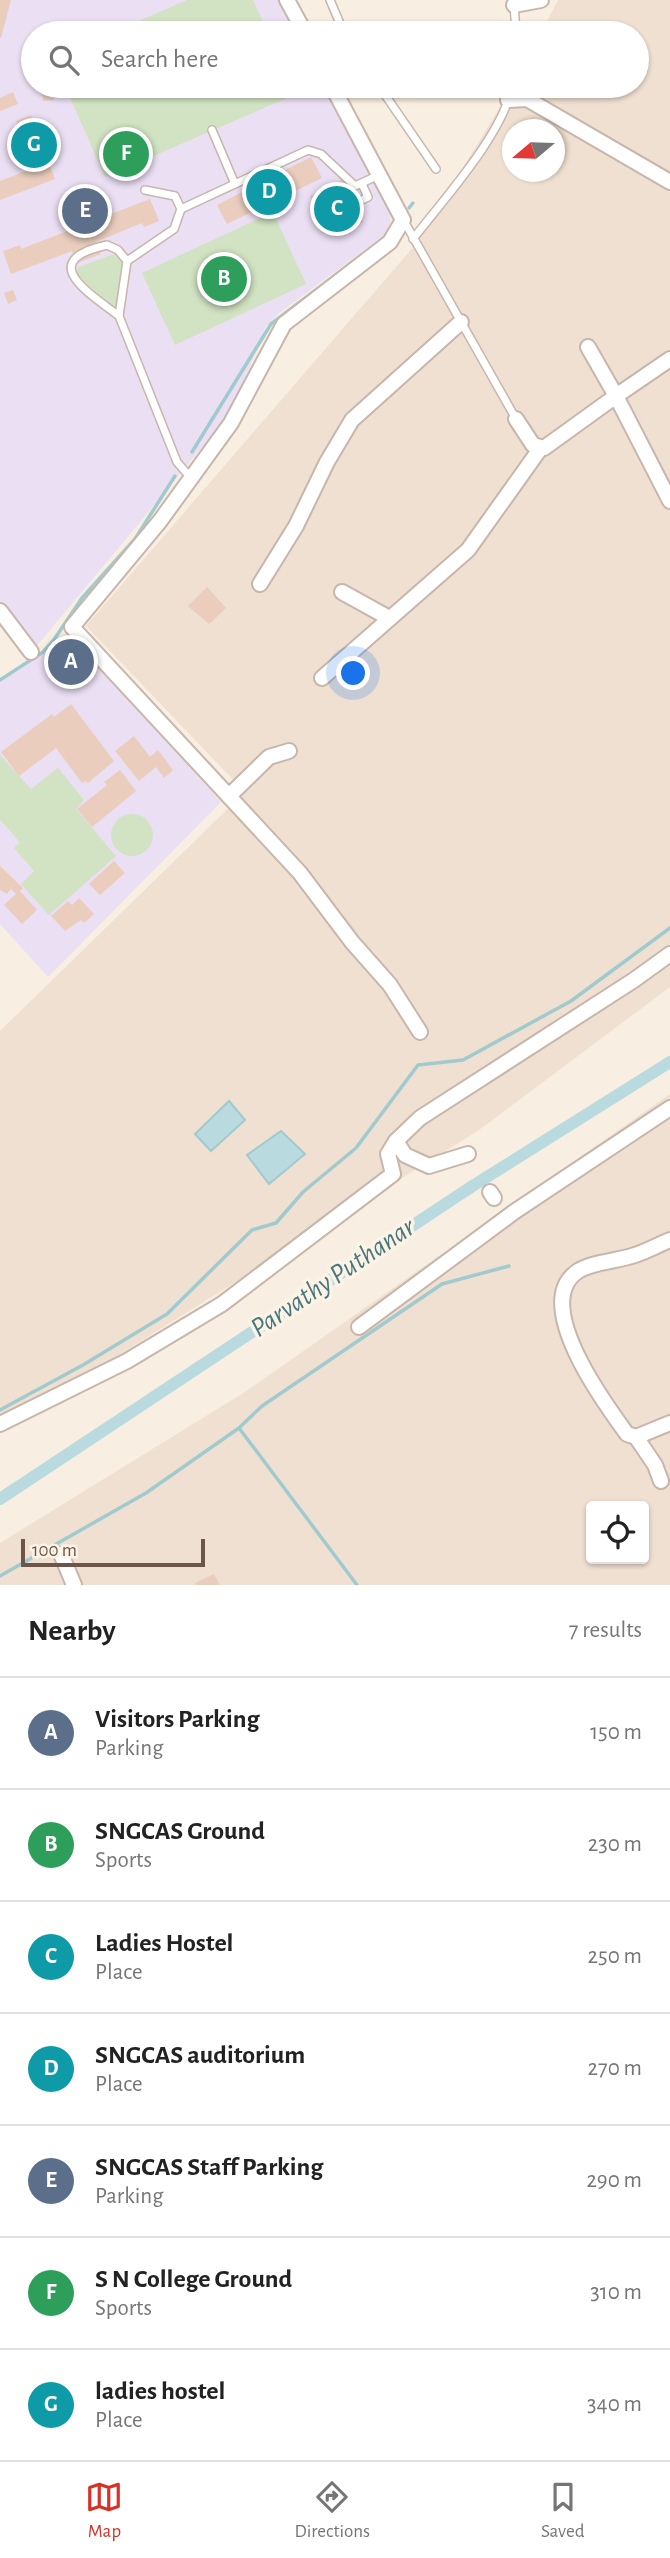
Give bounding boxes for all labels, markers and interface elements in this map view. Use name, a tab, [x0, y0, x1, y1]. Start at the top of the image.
search box	[21, 21, 649, 98]
icon: search	[45, 41, 83, 79]
text: Search here	[101, 46, 219, 72]
pin: G	[11, 119, 57, 171]
north arrow	[502, 119, 565, 182]
pin: F	[103, 128, 149, 180]
pin: D	[246, 166, 292, 218]
pin: C	[314, 183, 360, 235]
pin: E	[62, 185, 108, 237]
pin: B	[201, 253, 247, 305]
pin: A	[48, 636, 94, 688]
your location	[336, 656, 370, 690]
water label: Parvathy Puthanar	[246, 1212, 421, 1343]
map controls	[586, 1501, 649, 1564]
button: locate	[586, 1501, 649, 1564]
scale bar	[21, 1536, 205, 1568]
text: 100 m	[32, 1541, 77, 1560]
text: Nearby	[28, 1616, 116, 1646]
text: 7 results	[569, 1619, 642, 1642]
text: Visitors Parking	[95, 1706, 259, 1732]
text: A	[44, 1721, 58, 1744]
text: 150 m	[590, 1721, 642, 1744]
text: Parking	[95, 1737, 163, 1760]
text: SNGCAS Ground	[95, 1818, 265, 1844]
text: B	[44, 1833, 58, 1856]
text: 230 m	[588, 1833, 642, 1856]
text: Sports	[95, 1849, 152, 1872]
text: Ladies Hostel	[95, 1930, 233, 1956]
text: C	[45, 1945, 57, 1968]
text: 250 m	[588, 1945, 642, 1968]
text: Place	[95, 1961, 143, 1984]
text: SNGCAS auditorium	[95, 2042, 305, 2068]
text: D	[43, 2057, 59, 2080]
text: 270 m	[588, 2057, 642, 2080]
text: Place	[95, 2073, 143, 2096]
text: SNGCAS Staff Parking	[95, 2154, 323, 2180]
text: E	[45, 2169, 57, 2192]
text: 290 m	[586, 2169, 642, 2192]
text: Parking	[95, 2185, 163, 2208]
text: S N College Ground	[95, 2266, 292, 2292]
text: F	[46, 2281, 56, 2304]
text: 310 m	[590, 2281, 642, 2304]
text: Sports	[95, 2297, 152, 2320]
text: ladies hostel	[95, 2378, 225, 2404]
text: G	[44, 2393, 58, 2416]
text: 340 m	[587, 2393, 642, 2416]
text: Place	[95, 2409, 143, 2432]
tab: Map	[85, 2478, 123, 2543]
tab: Directions	[294, 2478, 370, 2543]
tab: Saved	[541, 2478, 585, 2543]

